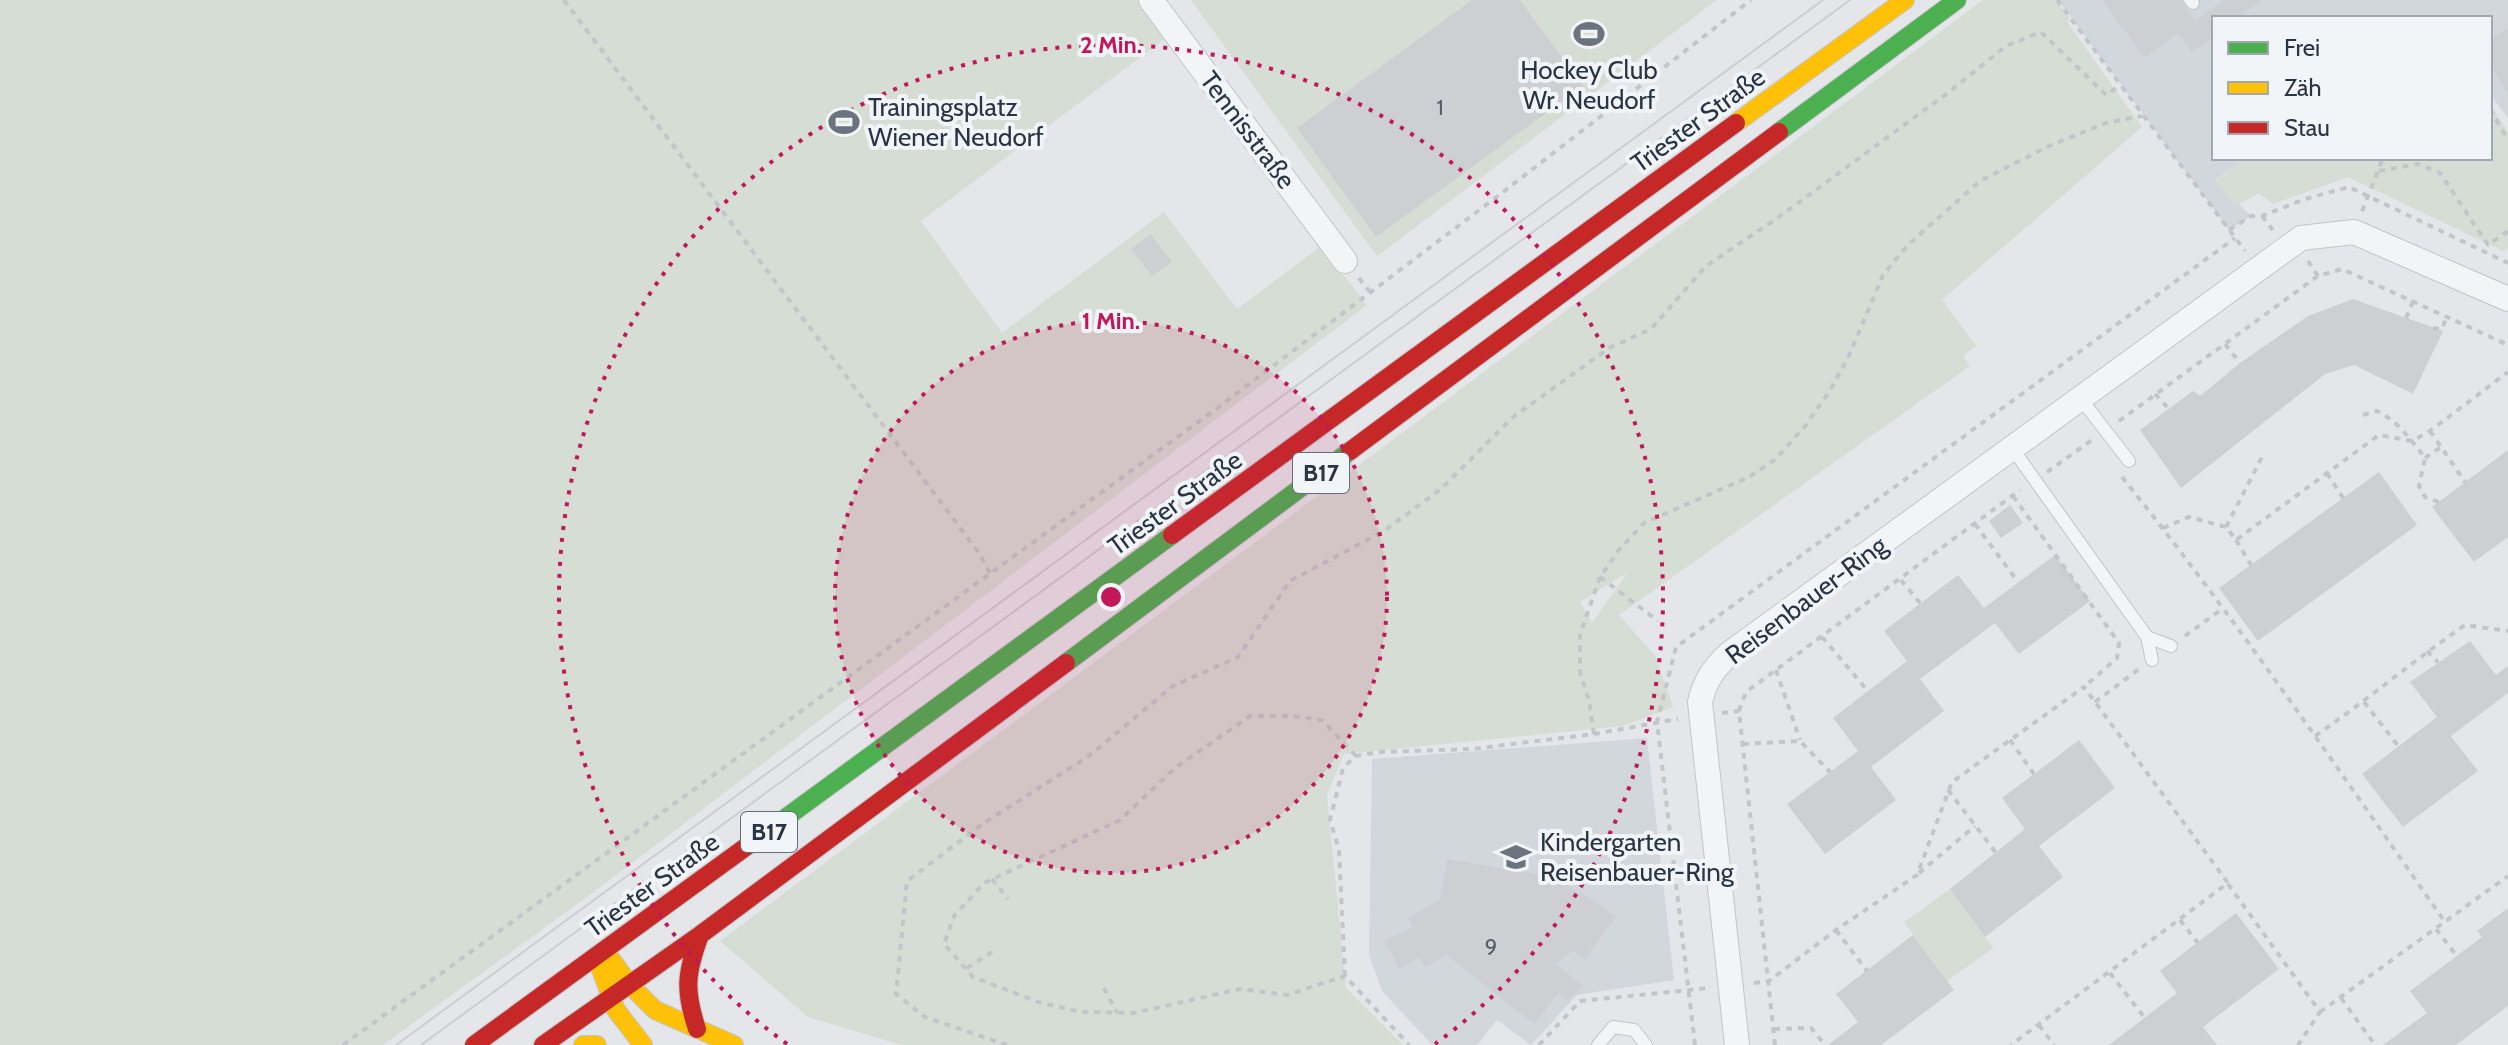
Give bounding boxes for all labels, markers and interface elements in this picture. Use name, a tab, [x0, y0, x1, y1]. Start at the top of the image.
legend	[2212, 16, 2492, 160]
sports icon: Hockey Club Wr. Neudorf	[1572, 17, 1606, 51]
text: 2 Min.	[1080, 30, 1142, 59]
text: Frei	[2284, 33, 2320, 62]
place label: Hockey Club Wr. Neudorf	[1520, 54, 1658, 116]
street label: Triester Straße	[1625, 61, 1771, 179]
street label: Tennisstraße	[1193, 65, 1303, 195]
text: Zäh	[2284, 73, 2321, 102]
place label: Trainingsplatz Wiener Neudorf	[868, 91, 1044, 153]
house number: 1	[1436, 94, 1444, 121]
sports icon: Trainingsplatz Wiener Neudorf	[827, 105, 861, 139]
text: Stau	[2284, 113, 2330, 142]
text: 1 Min.	[1082, 306, 1140, 335]
street label: Triester Straße	[1102, 444, 1248, 562]
road number: B17	[1293, 453, 1349, 493]
street label: Reisenbauer-Ring	[1719, 528, 1894, 671]
centre of rings	[1097, 583, 1125, 611]
road number: B17	[741, 812, 797, 852]
street label: Triester Straße	[579, 826, 725, 944]
place label: Kindergarten Reisenbauer-Ring	[1540, 826, 1735, 888]
school or university icon: Kindergarten Reisenbauer-Ring	[1499, 840, 1533, 874]
house number: 9	[1485, 933, 1497, 960]

